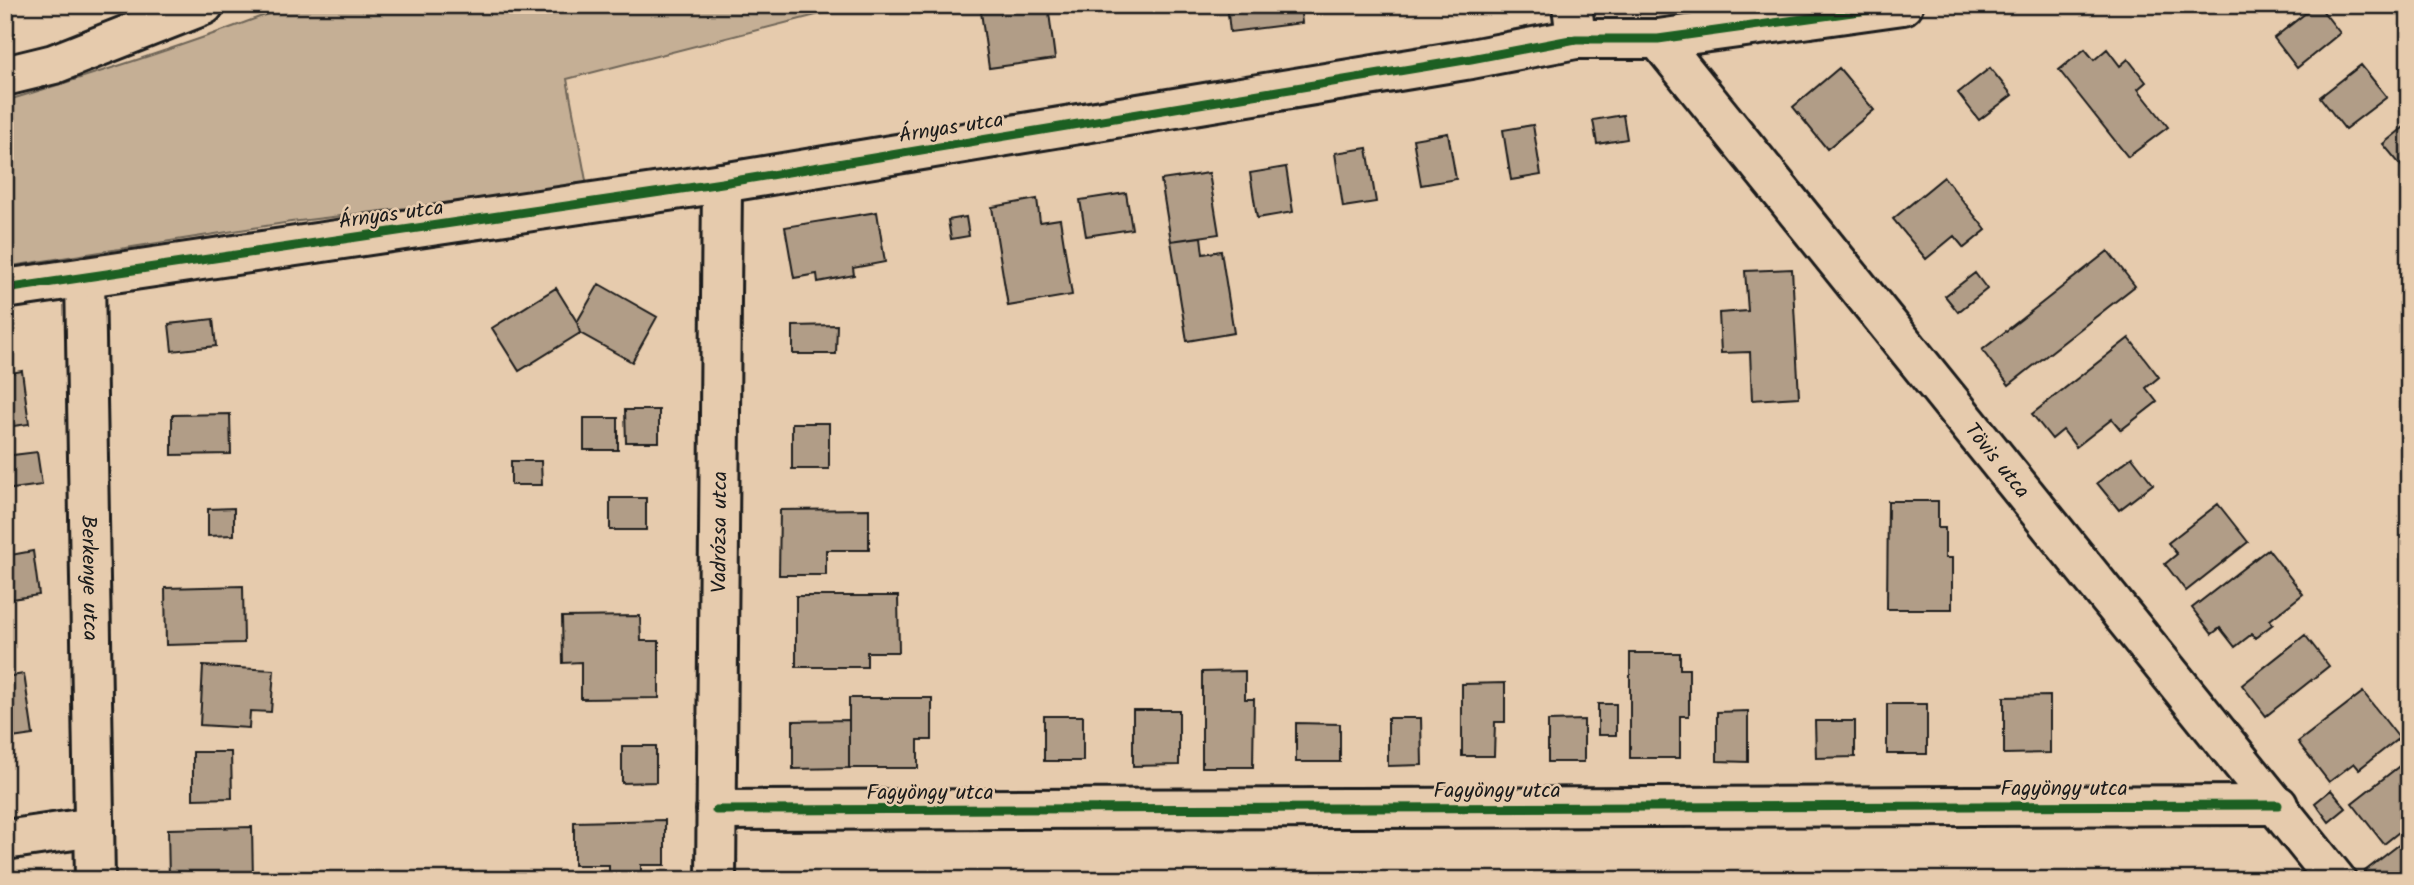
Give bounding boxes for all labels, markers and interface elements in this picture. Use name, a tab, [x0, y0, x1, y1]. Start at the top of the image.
street label: Árnyas utca	[897, 104, 1006, 153]
street label: Árnyas utca	[337, 192, 446, 239]
street label: Tövis utca	[1955, 416, 2037, 506]
street label: Vadrózsa utca	[703, 471, 738, 593]
street label: Berkenye utca	[71, 515, 106, 641]
street label: Fagyöngy utca	[2000, 773, 2128, 806]
street label: Fagyöngy utca	[1433, 775, 1561, 808]
street label: Fagyöngy utca	[866, 777, 994, 810]

